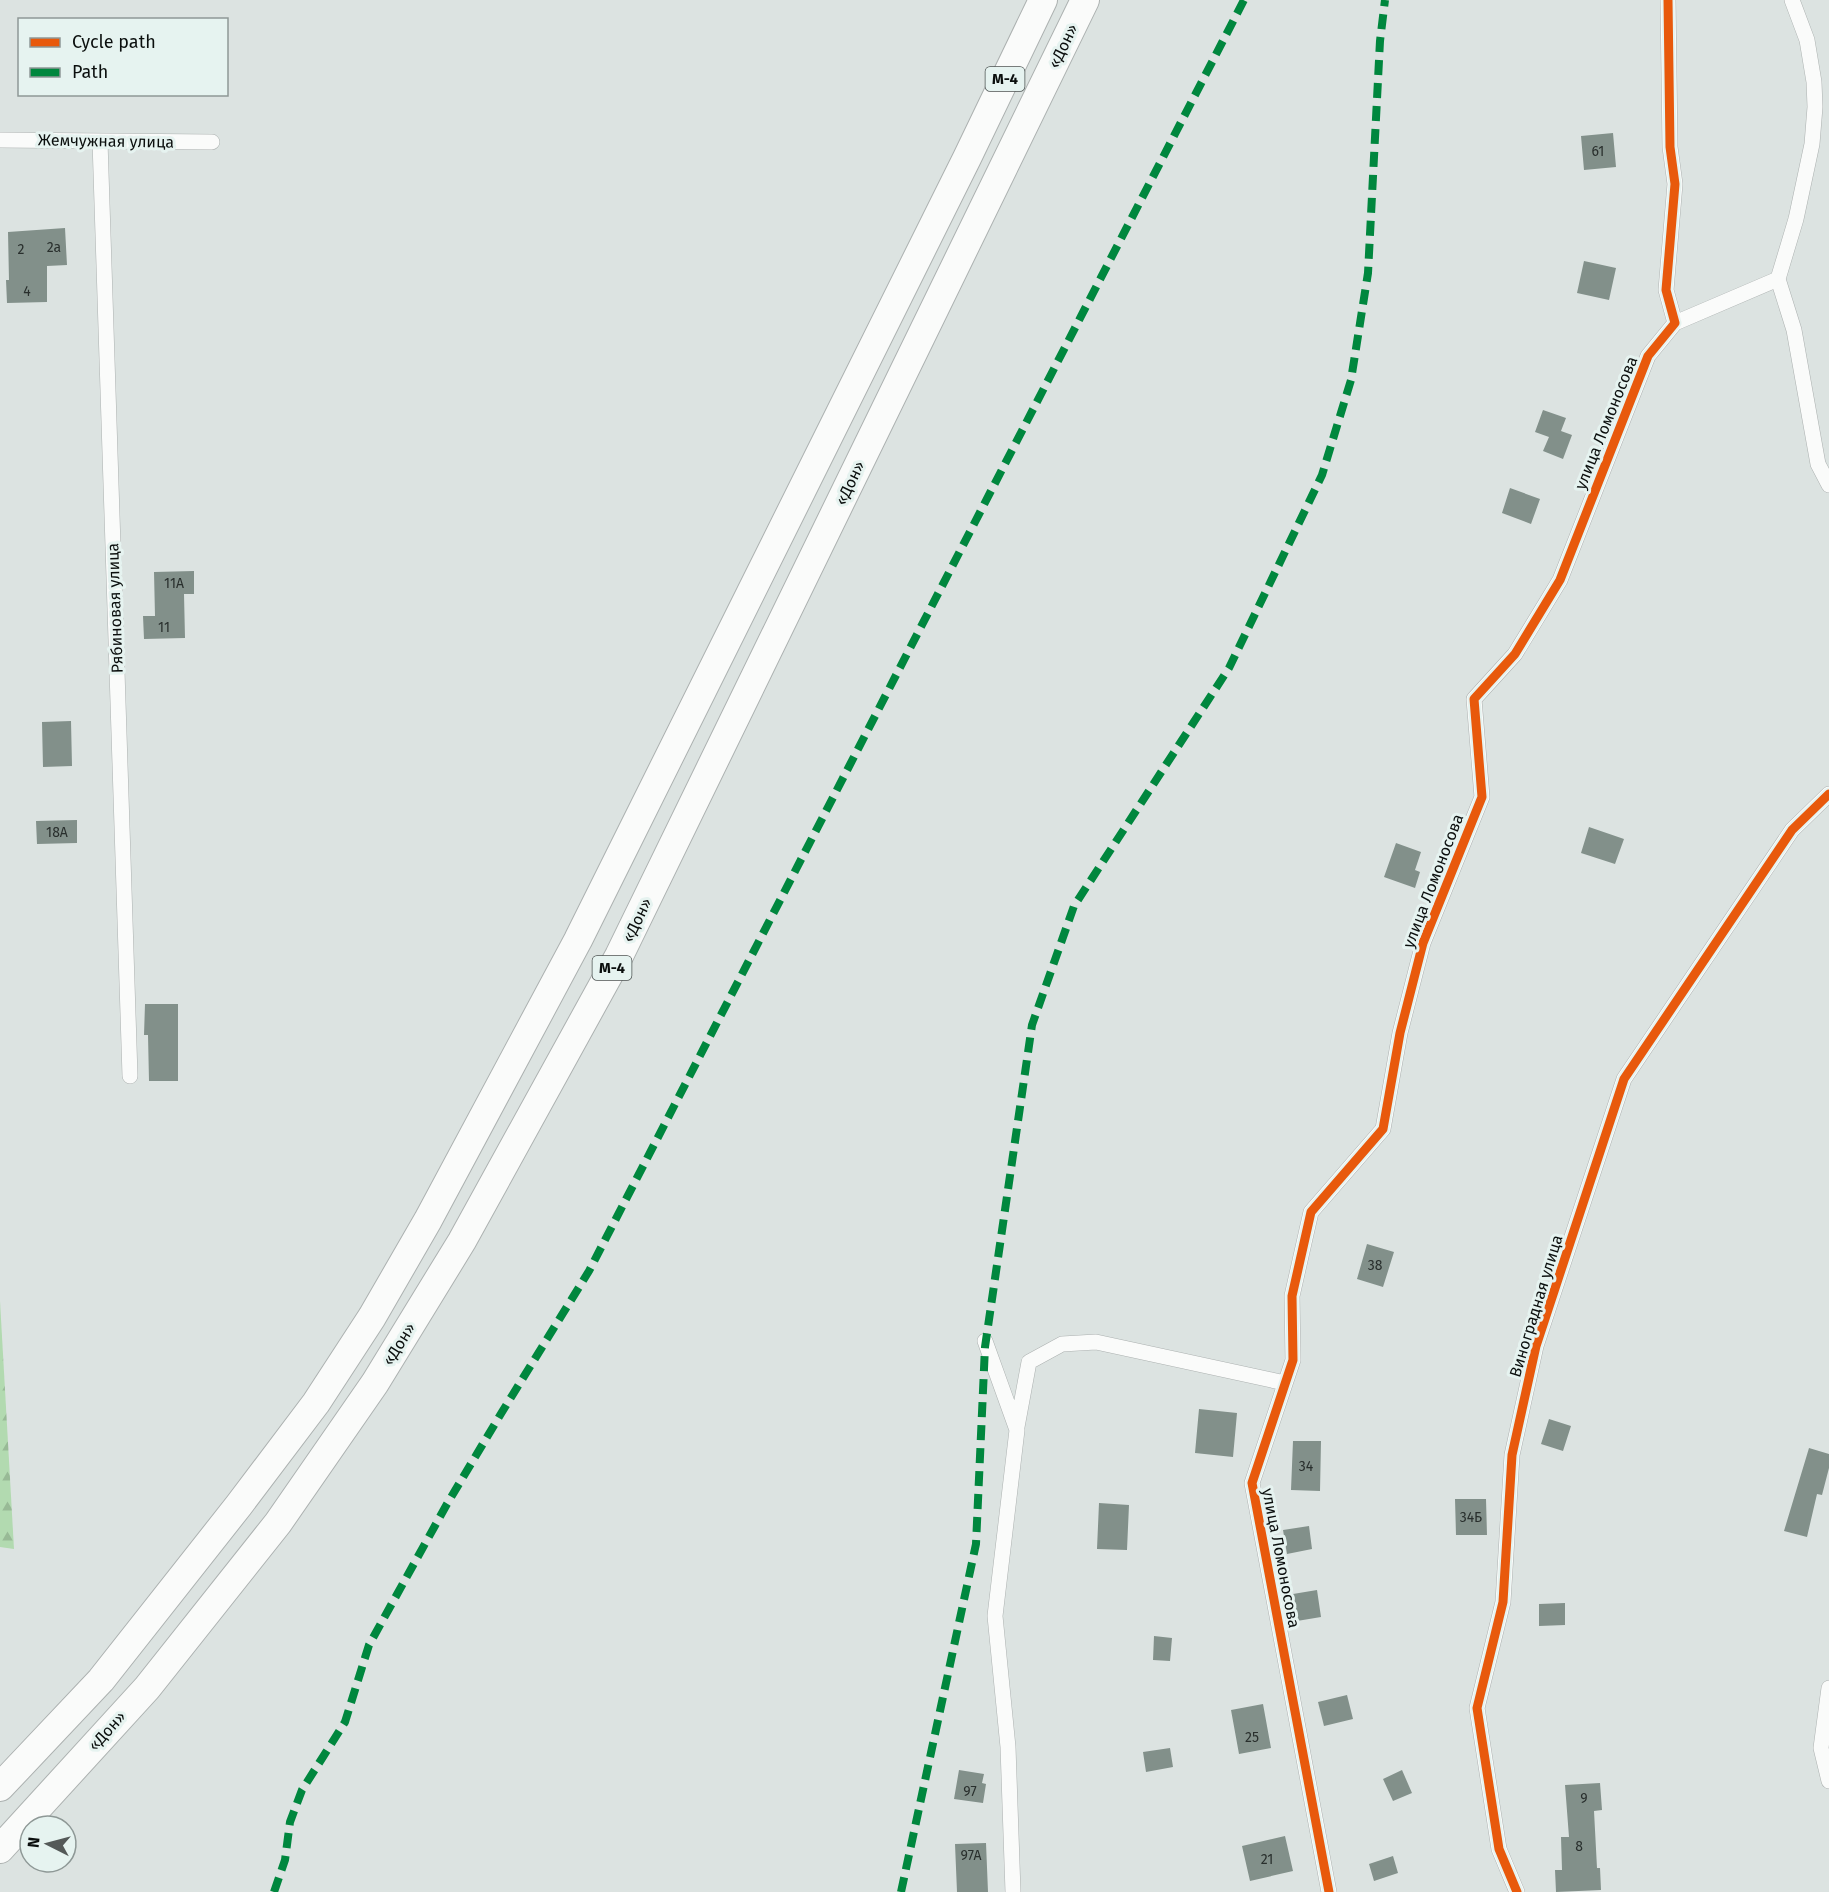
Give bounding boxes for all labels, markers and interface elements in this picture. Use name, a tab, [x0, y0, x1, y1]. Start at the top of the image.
legend	[18, 18, 228, 96]
street label: «Дон»	[1044, 21, 1082, 71]
text: Cycle path	[72, 31, 156, 53]
text: Path	[72, 61, 108, 83]
road number: М-4	[986, 67, 1024, 91]
street label: Жемчужная улица	[38, 130, 174, 152]
house number: 61	[1592, 143, 1604, 160]
house number: 2а	[47, 239, 61, 256]
house number: 2	[18, 241, 25, 258]
house number: 4	[23, 283, 31, 300]
street label: улица Ломоносова	[1571, 354, 1641, 492]
street label: «Дон»	[831, 458, 869, 508]
street label: Рябиновая улица	[103, 543, 127, 673]
house number: 11А	[164, 575, 184, 592]
house number: 11	[158, 619, 170, 636]
street label: улица Ломоносова	[1399, 811, 1467, 951]
house number: 18A	[46, 824, 68, 841]
street label: «Дон»	[618, 895, 656, 945]
road number: М-4	[592, 956, 632, 980]
street label: Виноградная улица	[1505, 1233, 1567, 1379]
house number: 38	[1368, 1257, 1383, 1274]
street label: «Дон»	[379, 1319, 419, 1369]
house number: 34	[1299, 1458, 1314, 1475]
street label: улица Ломоносова	[1258, 1487, 1304, 1629]
house number: 34Б	[1460, 1509, 1482, 1526]
street label: «Дон»	[84, 1707, 130, 1755]
house number: 25	[1245, 1729, 1259, 1746]
house number: 97	[963, 1783, 977, 1800]
house number: 9	[1580, 1790, 1588, 1807]
north arrow	[18, 1814, 78, 1874]
text: N	[24, 1836, 44, 1849]
house number: 8	[1575, 1838, 1583, 1855]
house number: 97А	[961, 1847, 981, 1864]
house number: 21	[1261, 1851, 1273, 1868]

